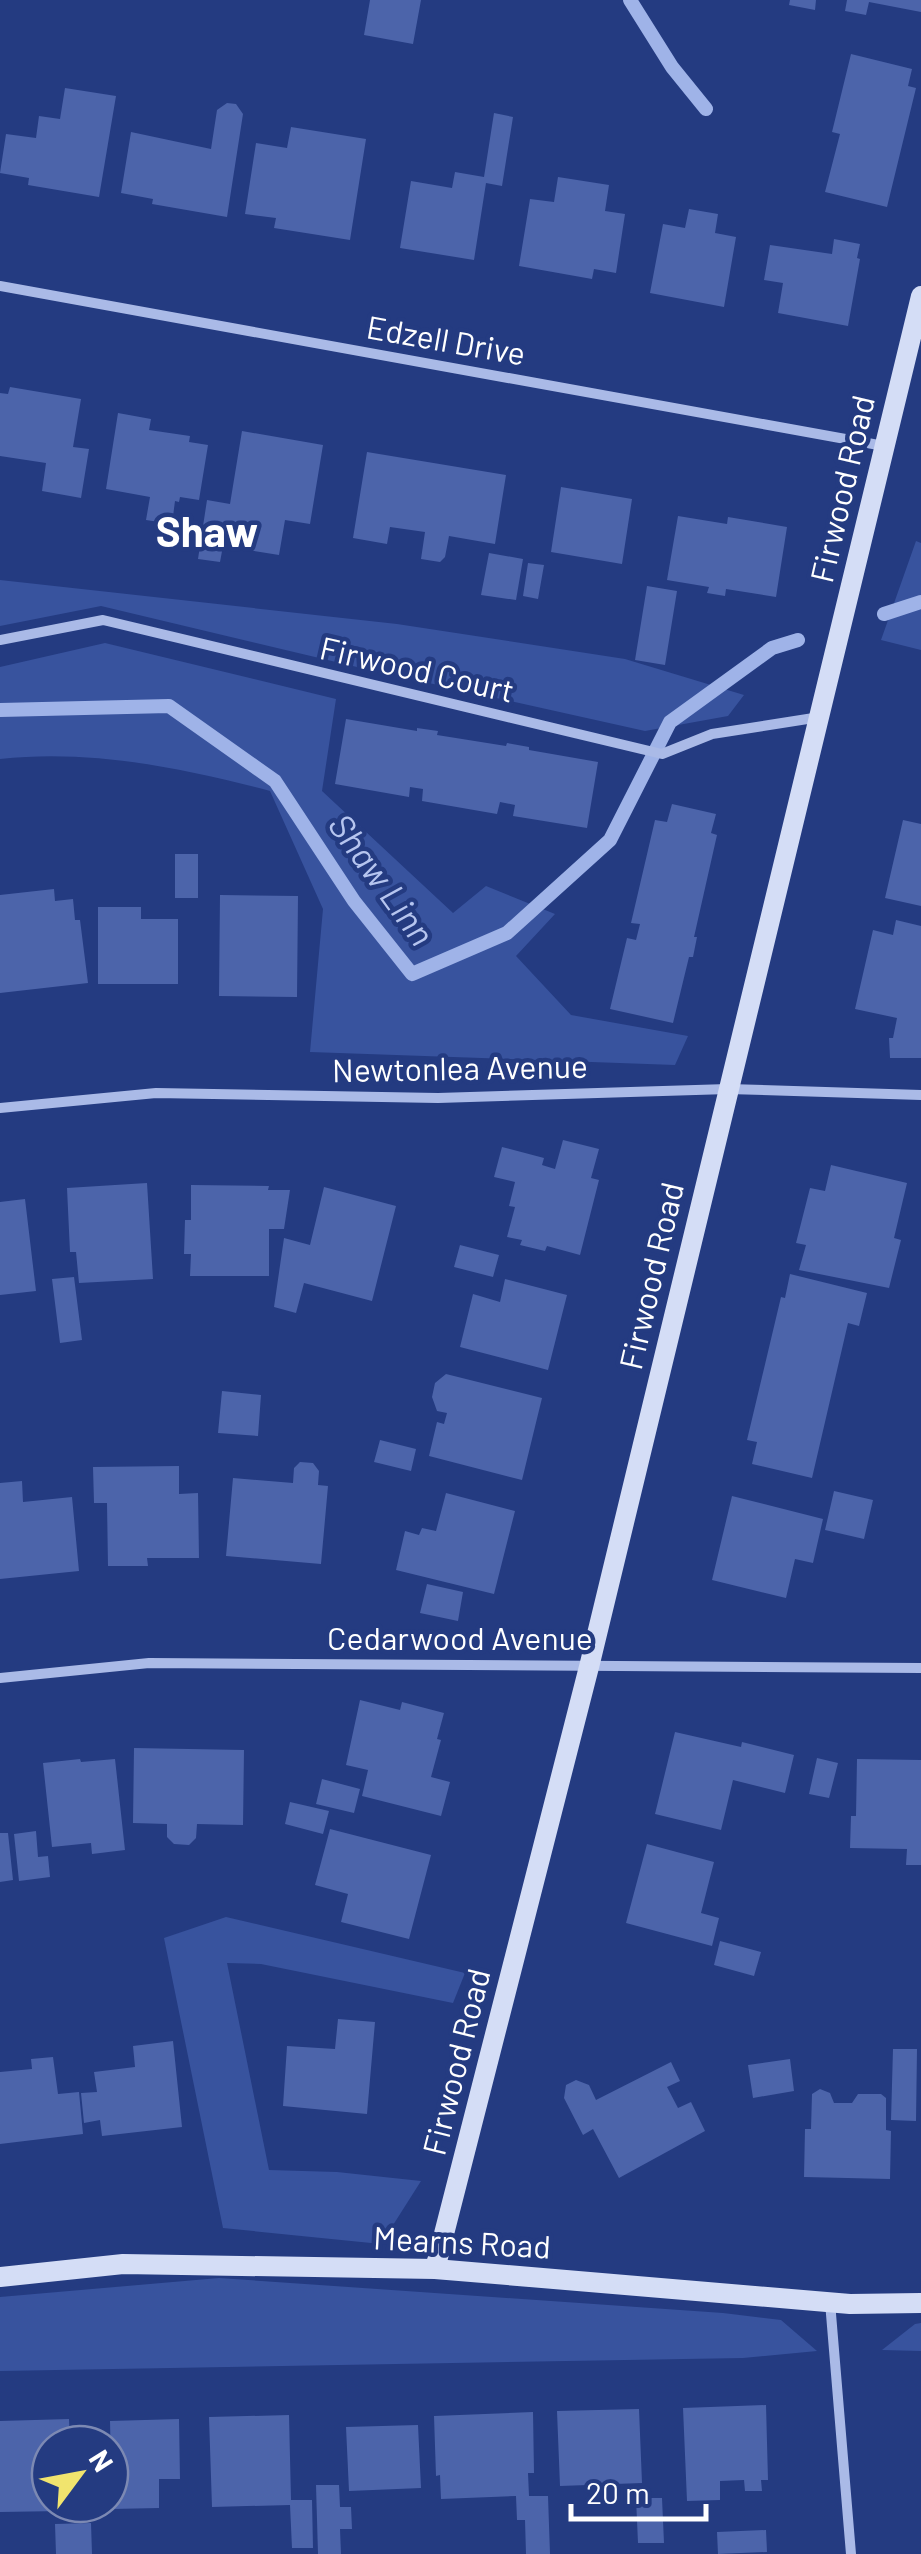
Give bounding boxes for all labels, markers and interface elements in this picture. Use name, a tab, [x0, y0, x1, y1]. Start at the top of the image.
street label: Edzell Drive	[364, 306, 529, 372]
street label: Firwood Road	[801, 391, 881, 586]
district label: Shaw	[156, 505, 258, 555]
street label: Firwood Court	[317, 627, 518, 709]
water label: Shaw Linn	[321, 805, 444, 953]
street label: Newtonlea Avenue	[332, 1046, 588, 1088]
street label: Firwood Road	[610, 1178, 690, 1373]
street label: Cedarwood Avenue	[327, 1618, 593, 1656]
street label: Firwood Road	[414, 1964, 497, 2159]
street label: Mearns Road	[372, 2217, 552, 2265]
north arrow	[30, 2424, 130, 2524]
text: N	[83, 2443, 121, 2477]
scale bar	[571, 2459, 706, 2521]
text: 20 m	[586, 2474, 650, 2510]

